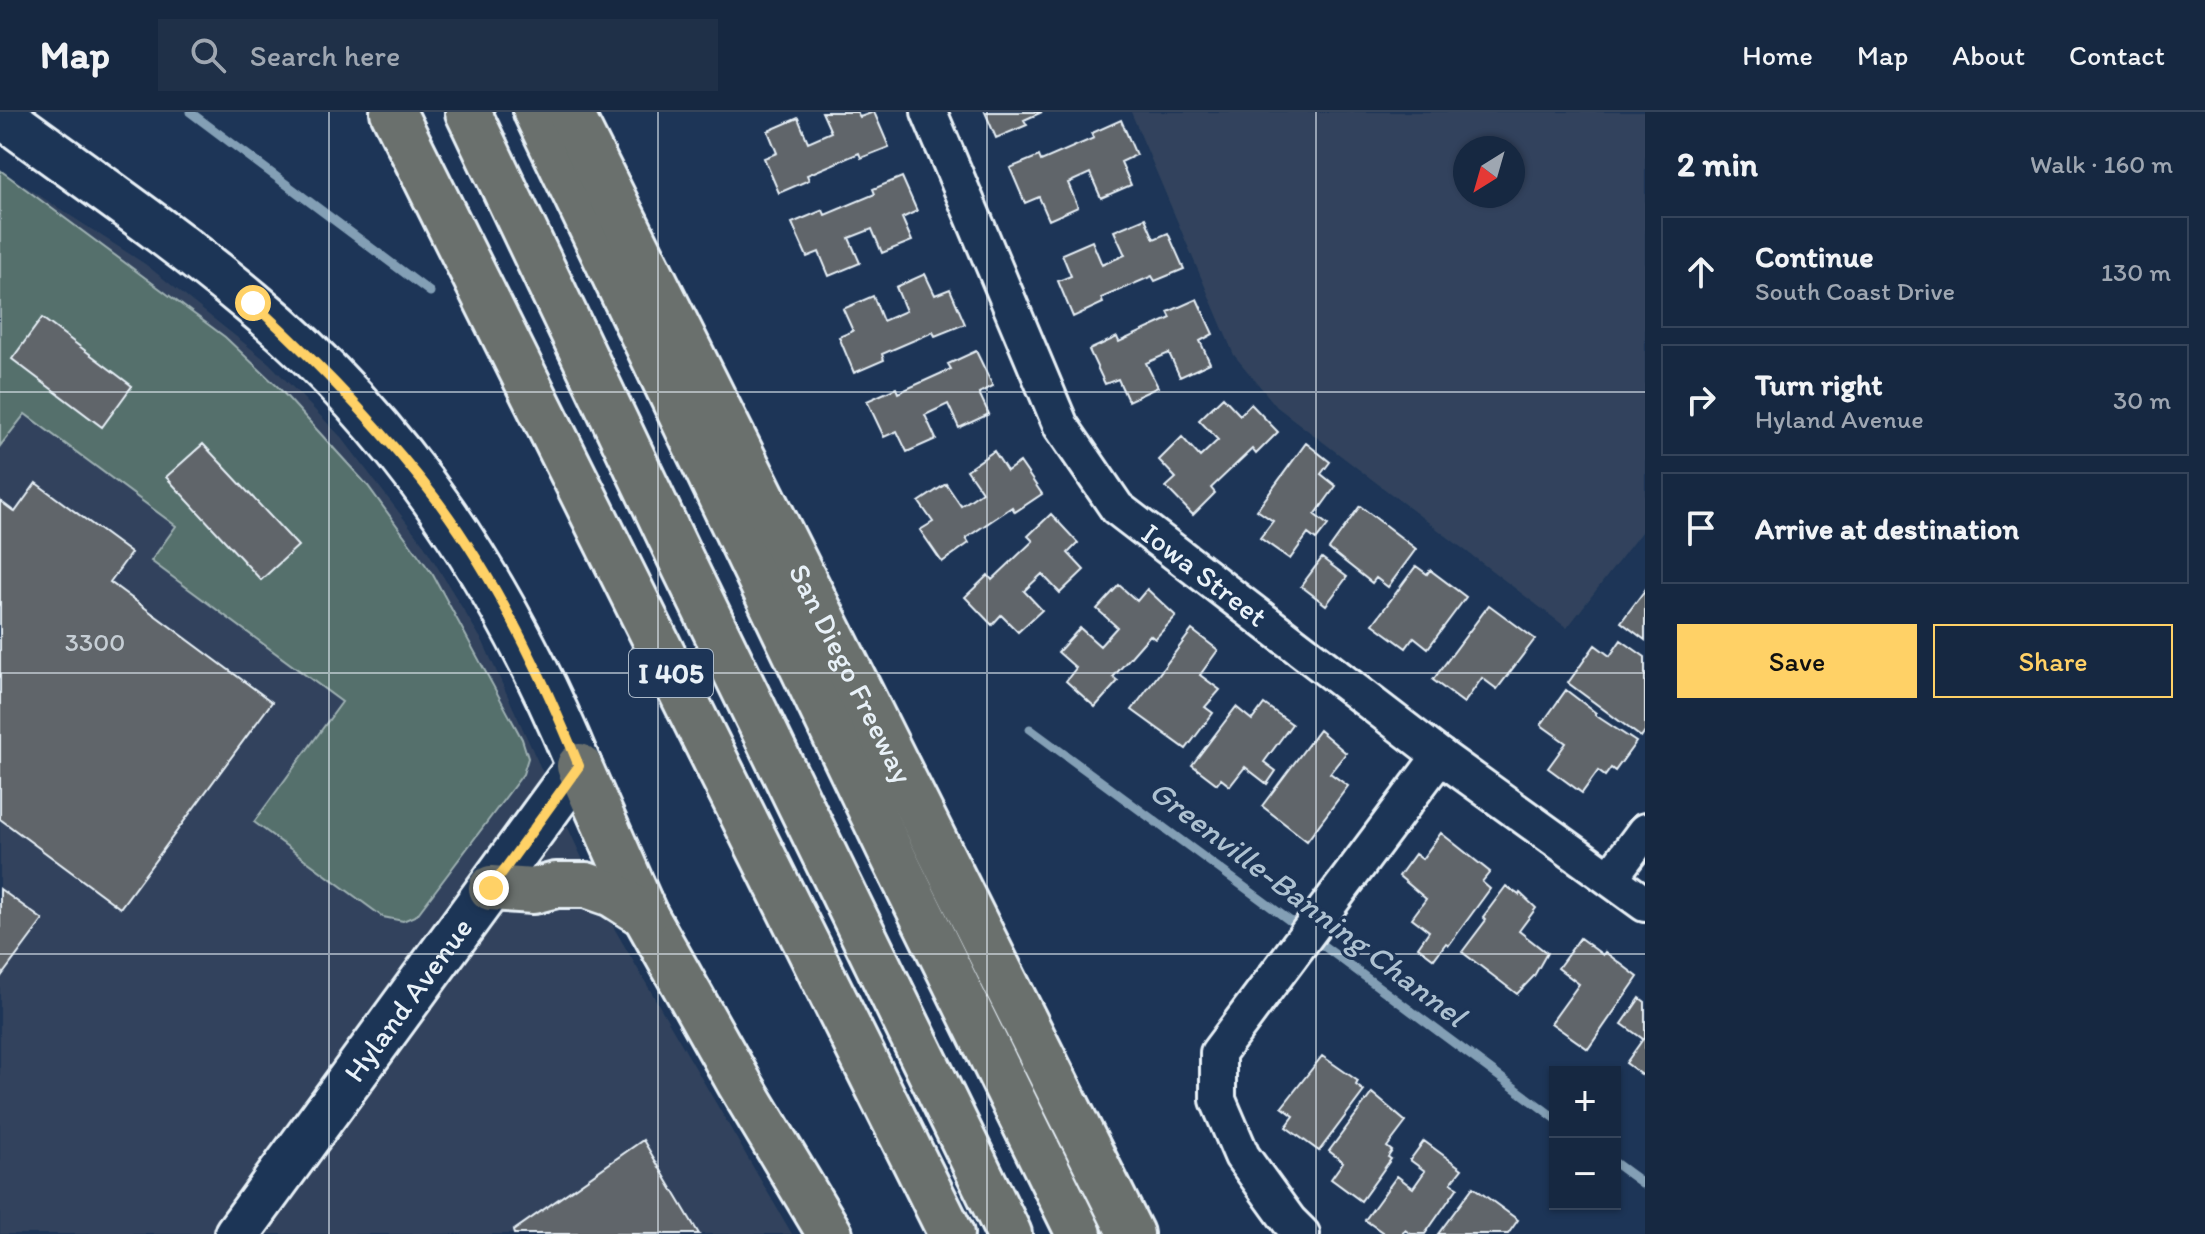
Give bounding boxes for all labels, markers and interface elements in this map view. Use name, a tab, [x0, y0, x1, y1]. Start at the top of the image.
search box	[158, 19, 718, 91]
text: Map	[40, 32, 110, 78]
icon: search	[186, 33, 230, 77]
text: Search here	[250, 37, 400, 74]
text: Home	[1742, 38, 1813, 72]
text: Map	[1857, 38, 1908, 72]
text: About	[1952, 38, 2025, 72]
text: Contact	[2069, 38, 2165, 72]
north arrow	[1453, 136, 1525, 208]
text: 2 min	[1677, 144, 1758, 185]
text: Walk · 160 m	[2030, 148, 2173, 180]
text: Continue	[1755, 238, 1874, 275]
icon: ahead	[1679, 250, 1723, 294]
text: 130 m	[2101, 256, 2171, 288]
text: South Coast Drive	[1755, 275, 1955, 307]
route start	[235, 285, 271, 321]
text: Turn right	[1755, 366, 1883, 403]
icon: right	[1679, 378, 1723, 422]
text: 30 m	[2113, 384, 2171, 416]
text: Hyland Avenue	[1755, 403, 1924, 435]
icon: arrive	[1679, 506, 1723, 550]
text: Arrive at destination	[1755, 510, 2019, 547]
street label: Iowa Street	[1134, 515, 1275, 635]
street label: San Diego Freeway	[781, 558, 922, 789]
button: Save	[1677, 624, 1917, 698]
button: Share	[1933, 624, 2173, 698]
house number: 3300	[65, 626, 125, 658]
road number: I 405	[629, 649, 713, 697]
water label: Greenville-Banning Channel	[1142, 771, 1475, 1036]
route end	[473, 870, 509, 906]
street label: Hyland Avenue	[335, 910, 480, 1089]
map controls	[1549, 1066, 1621, 1210]
button: +	[1549, 1066, 1621, 1138]
button: −	[1549, 1138, 1621, 1210]

